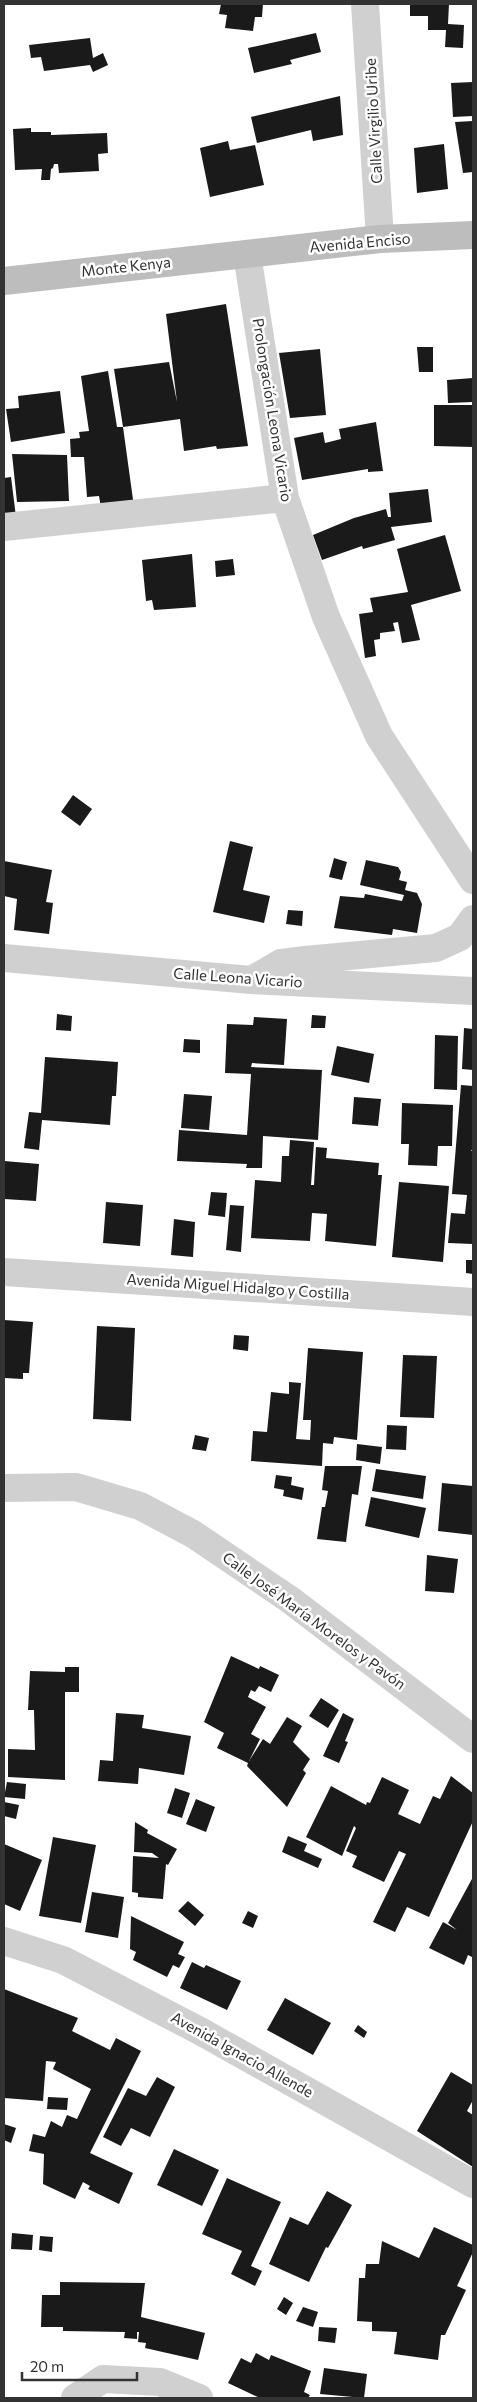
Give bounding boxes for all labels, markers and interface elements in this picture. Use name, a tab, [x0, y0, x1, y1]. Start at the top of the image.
street label: Calle Virgilio Uribe	[361, 58, 385, 184]
street label: Avenida Enciso	[309, 229, 411, 255]
street label: Monte Kenya	[80, 252, 172, 280]
street label: Prolongación Leona Vicario	[250, 317, 296, 503]
street label: Calle Leona Vicario	[173, 964, 303, 991]
street label: Avenida Miguel Hidalgo y Costilla	[126, 1269, 350, 1303]
street label: Calle José María Morelos y Pavón	[220, 1548, 410, 1693]
street label: Avenida Ignacio Allende	[168, 2007, 317, 2101]
scale bar	[22, 2350, 138, 2382]
text: 20 m	[30, 2357, 64, 2375]

